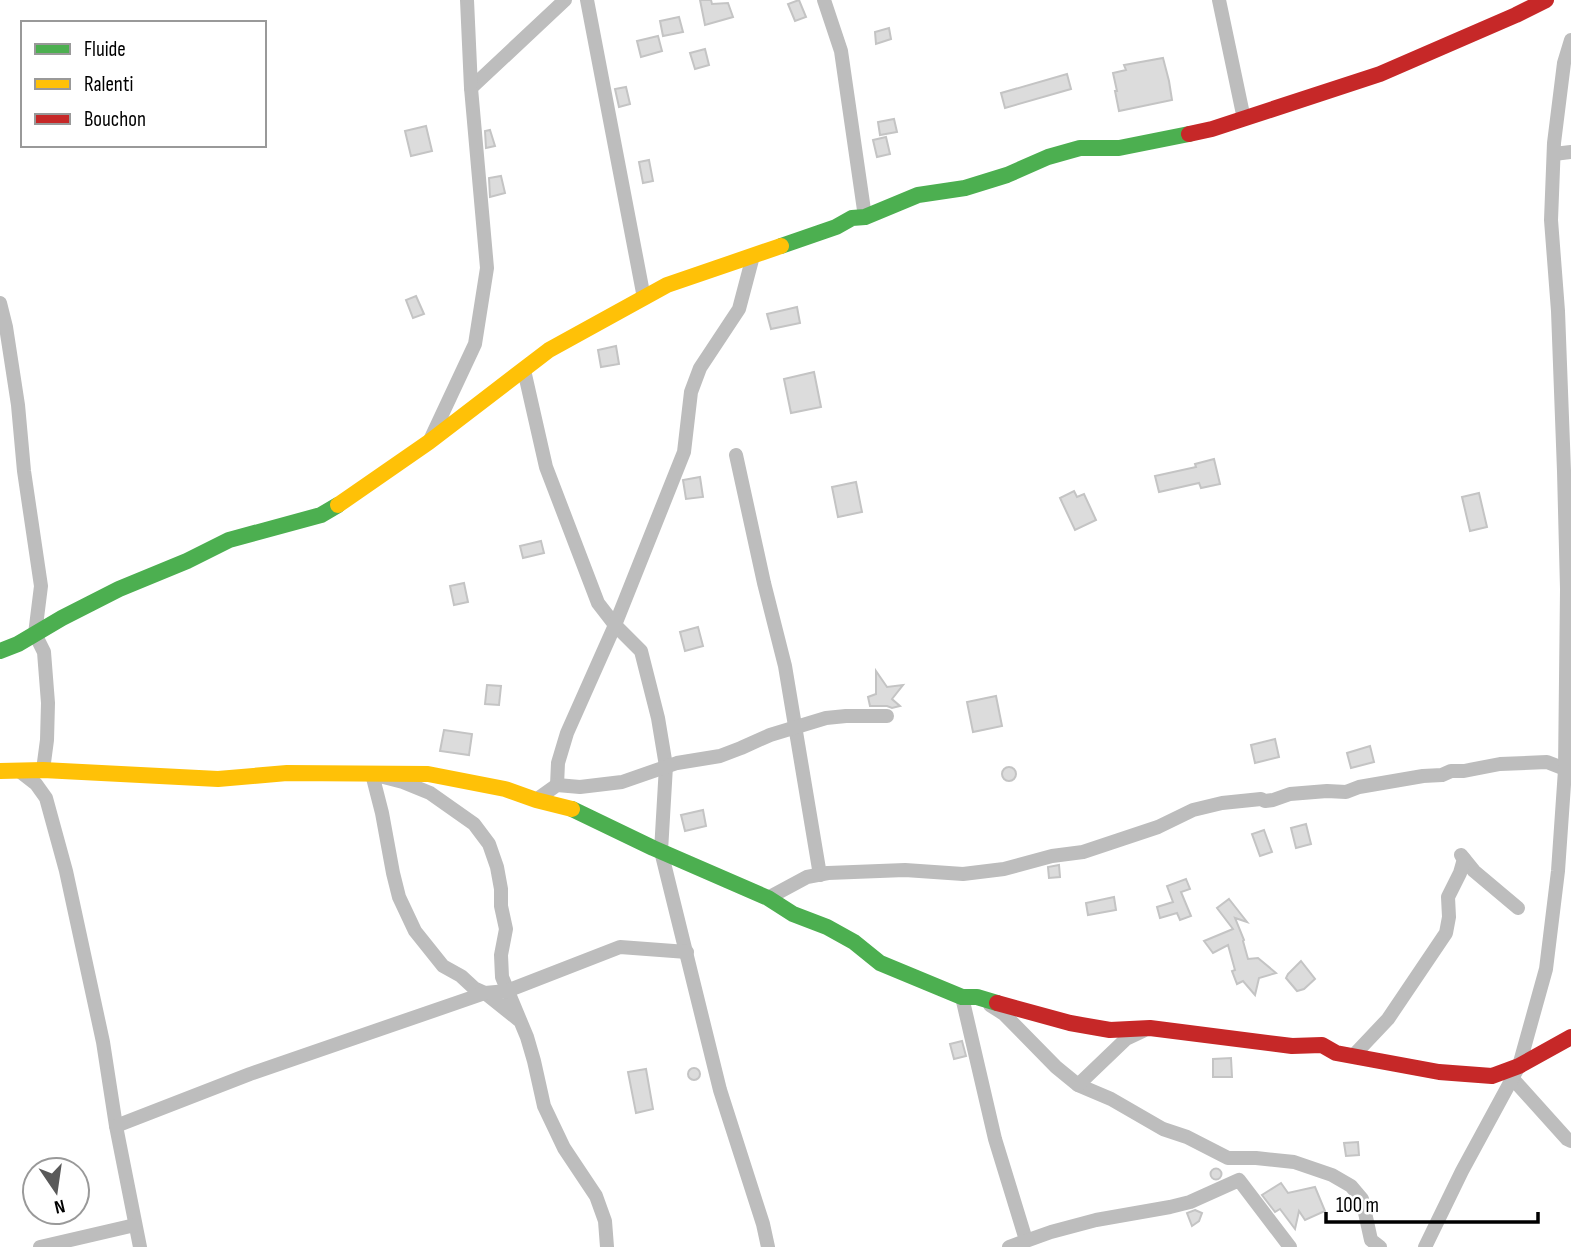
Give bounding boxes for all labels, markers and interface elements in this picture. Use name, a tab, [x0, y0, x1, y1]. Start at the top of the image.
legend	[21, 21, 266, 147]
text: Fluide	[84, 37, 126, 62]
text: Ralenti	[84, 72, 133, 97]
text: Bouchon	[84, 107, 146, 132]
north arrow	[21, 1156, 91, 1226]
scale bar	[1326, 1180, 1538, 1224]
text: 100 m	[1336, 1193, 1379, 1218]
text: N	[52, 1194, 67, 1218]

